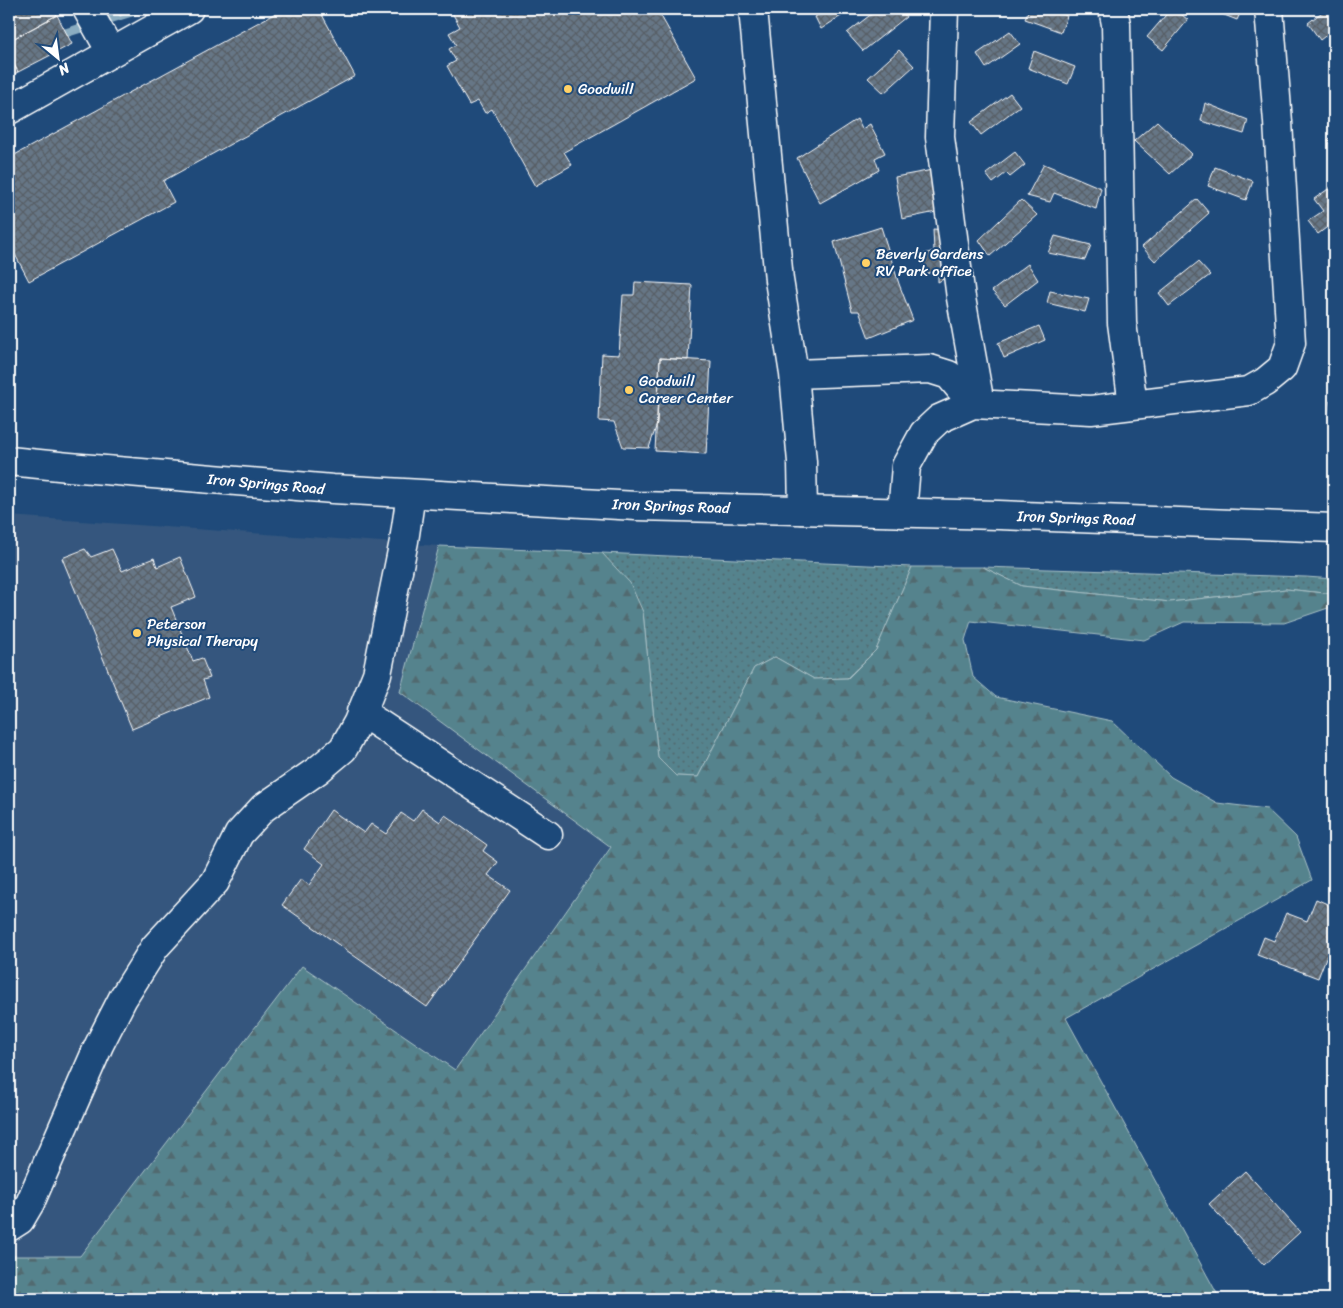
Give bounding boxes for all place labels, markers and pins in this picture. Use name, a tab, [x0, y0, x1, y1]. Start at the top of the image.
place label: Goodwill	[578, 76, 634, 102]
marker: Goodwill	[562, 83, 574, 95]
place label: Beverly Gardens RV Park office	[876, 241, 984, 284]
marker: Beverly Gardens RV Park office	[860, 257, 872, 269]
place label: Goodwill Career Center	[639, 368, 734, 411]
marker: Goodwill Career Center	[623, 384, 635, 396]
place label: Peterson Physical Therapy	[147, 611, 258, 654]
marker: Peterson Physical Therapy	[131, 627, 143, 639]

